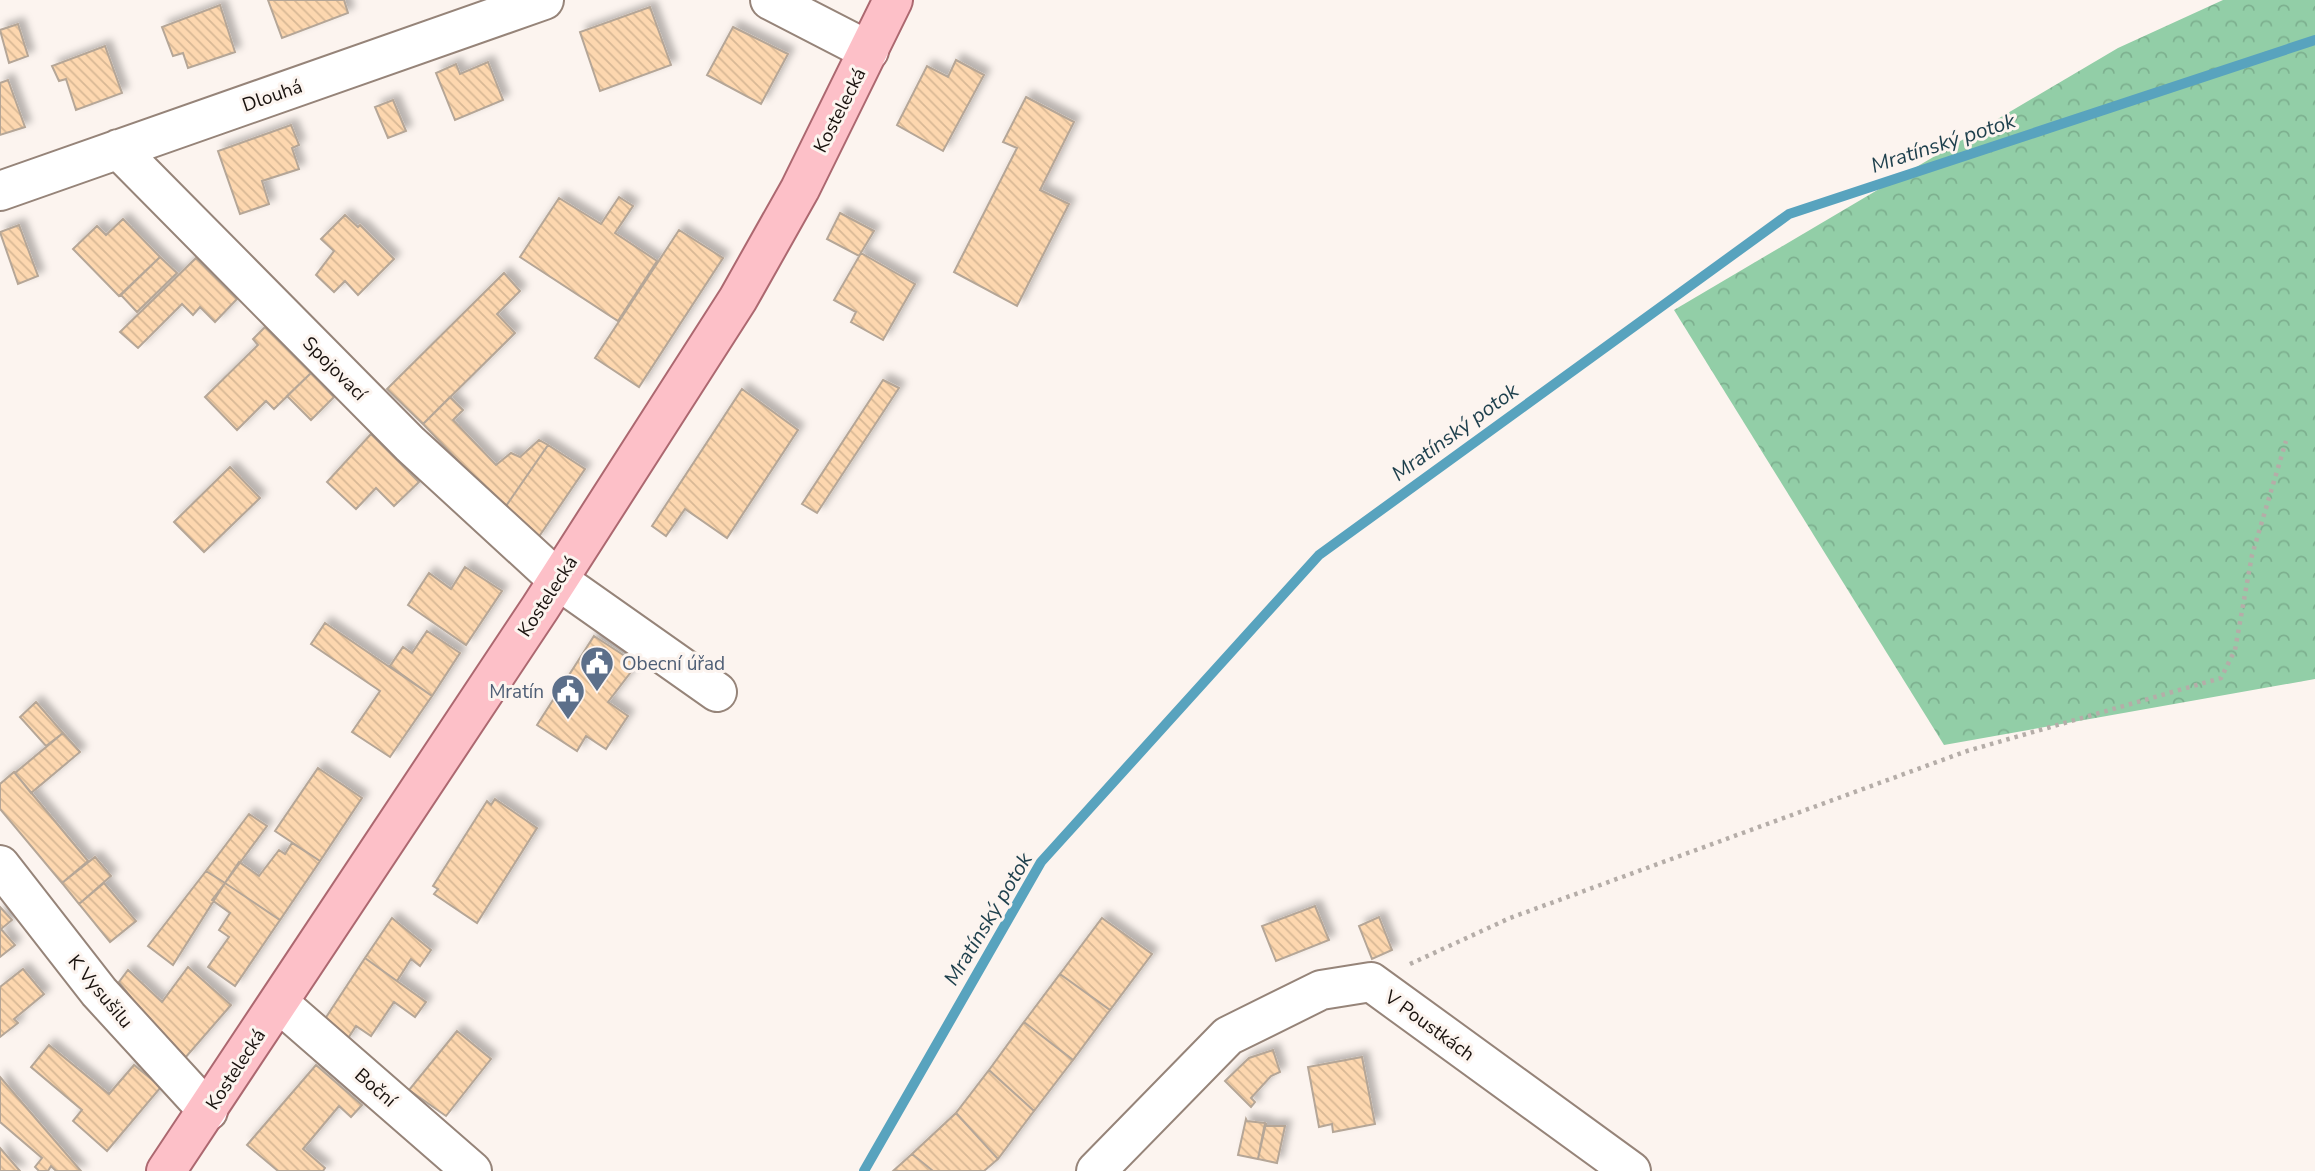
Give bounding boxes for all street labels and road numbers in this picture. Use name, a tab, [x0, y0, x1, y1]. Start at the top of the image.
street label: Kostelecká	[807, 64, 872, 157]
street label: Dlouhá	[239, 74, 306, 118]
street label: Spojovací	[296, 331, 373, 408]
street label: Kostelecká	[512, 551, 584, 642]
street label: K Vysušilu	[62, 949, 139, 1034]
street label: V Poustkách	[1378, 984, 1480, 1067]
street label: Kostelecká	[200, 1024, 272, 1115]
street label: Boční	[349, 1062, 403, 1114]

